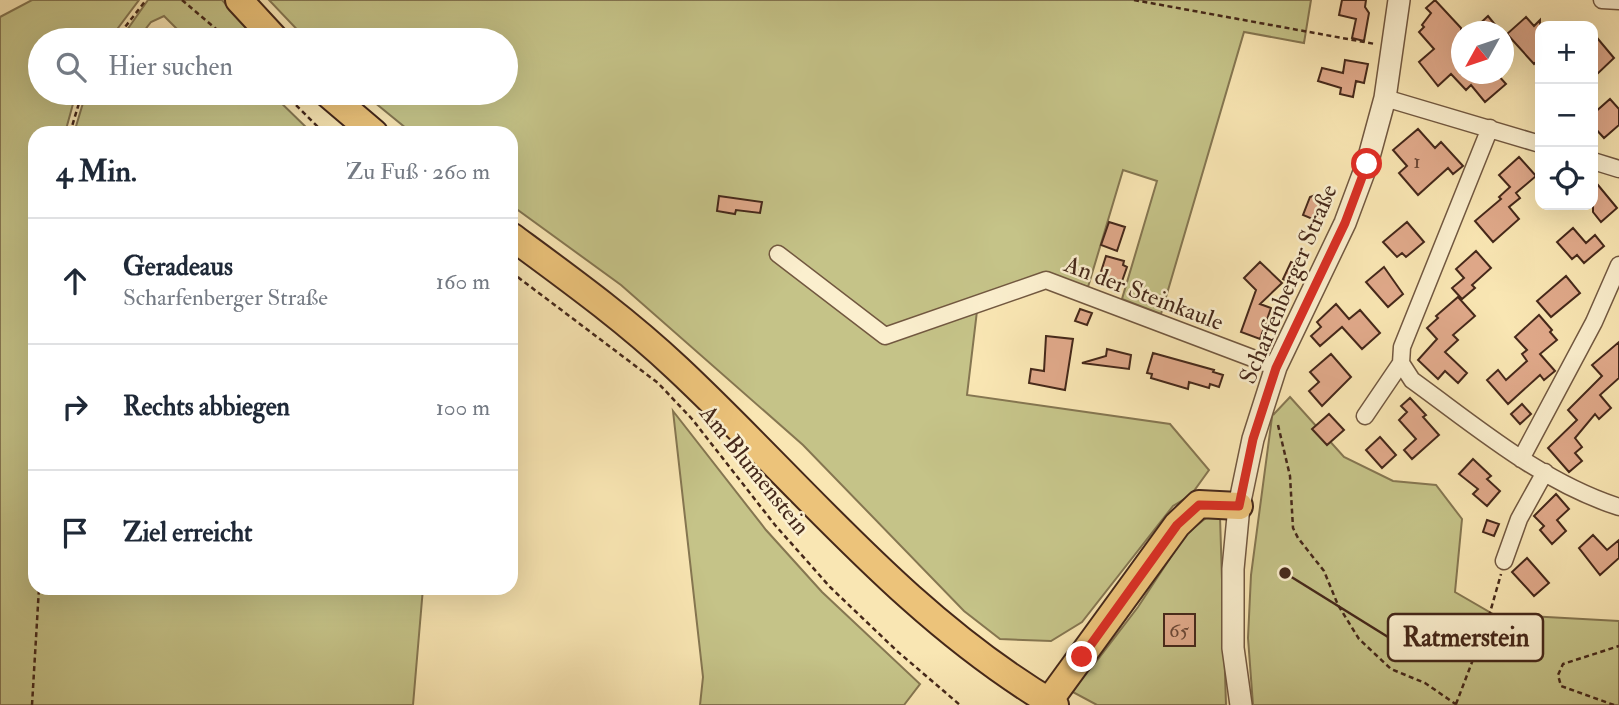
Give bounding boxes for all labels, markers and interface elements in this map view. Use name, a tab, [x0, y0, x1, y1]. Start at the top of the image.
north arrow	[1451, 21, 1514, 84]
map controls	[1535, 21, 1598, 210]
button: +	[1535, 21, 1598, 84]
search box	[28, 28, 518, 105]
icon: search	[52, 48, 90, 86]
text: Hier suchen	[108, 51, 233, 83]
button: −	[1535, 84, 1598, 147]
button: locate	[1535, 147, 1598, 210]
route start	[1351, 148, 1382, 179]
house number: 1	[1413, 148, 1421, 175]
text: 4 Min.	[56, 153, 137, 190]
text: Zu Fuß · 260 m	[346, 157, 490, 186]
street label: Scharfenberger Straße	[1232, 180, 1344, 389]
street label: An der Steinkaule	[1059, 249, 1228, 338]
text: Geradeaus	[123, 251, 233, 283]
icon: ahead	[56, 262, 94, 300]
text: 160 m	[436, 267, 490, 296]
text: Scharfenberger Straße	[123, 283, 328, 312]
icon: right	[56, 388, 94, 426]
text: Rechts abbiegen	[123, 391, 290, 423]
text: 100 m	[436, 393, 490, 422]
street label: Am Blumenstein	[692, 398, 817, 542]
icon: arrive	[56, 514, 94, 552]
text: Ziel erreicht	[123, 517, 253, 549]
callout: Ratmerstein	[1388, 614, 1543, 661]
house number: 65	[1169, 617, 1190, 644]
text: Ratmerstein	[1403, 622, 1530, 654]
route end	[1066, 641, 1097, 672]

